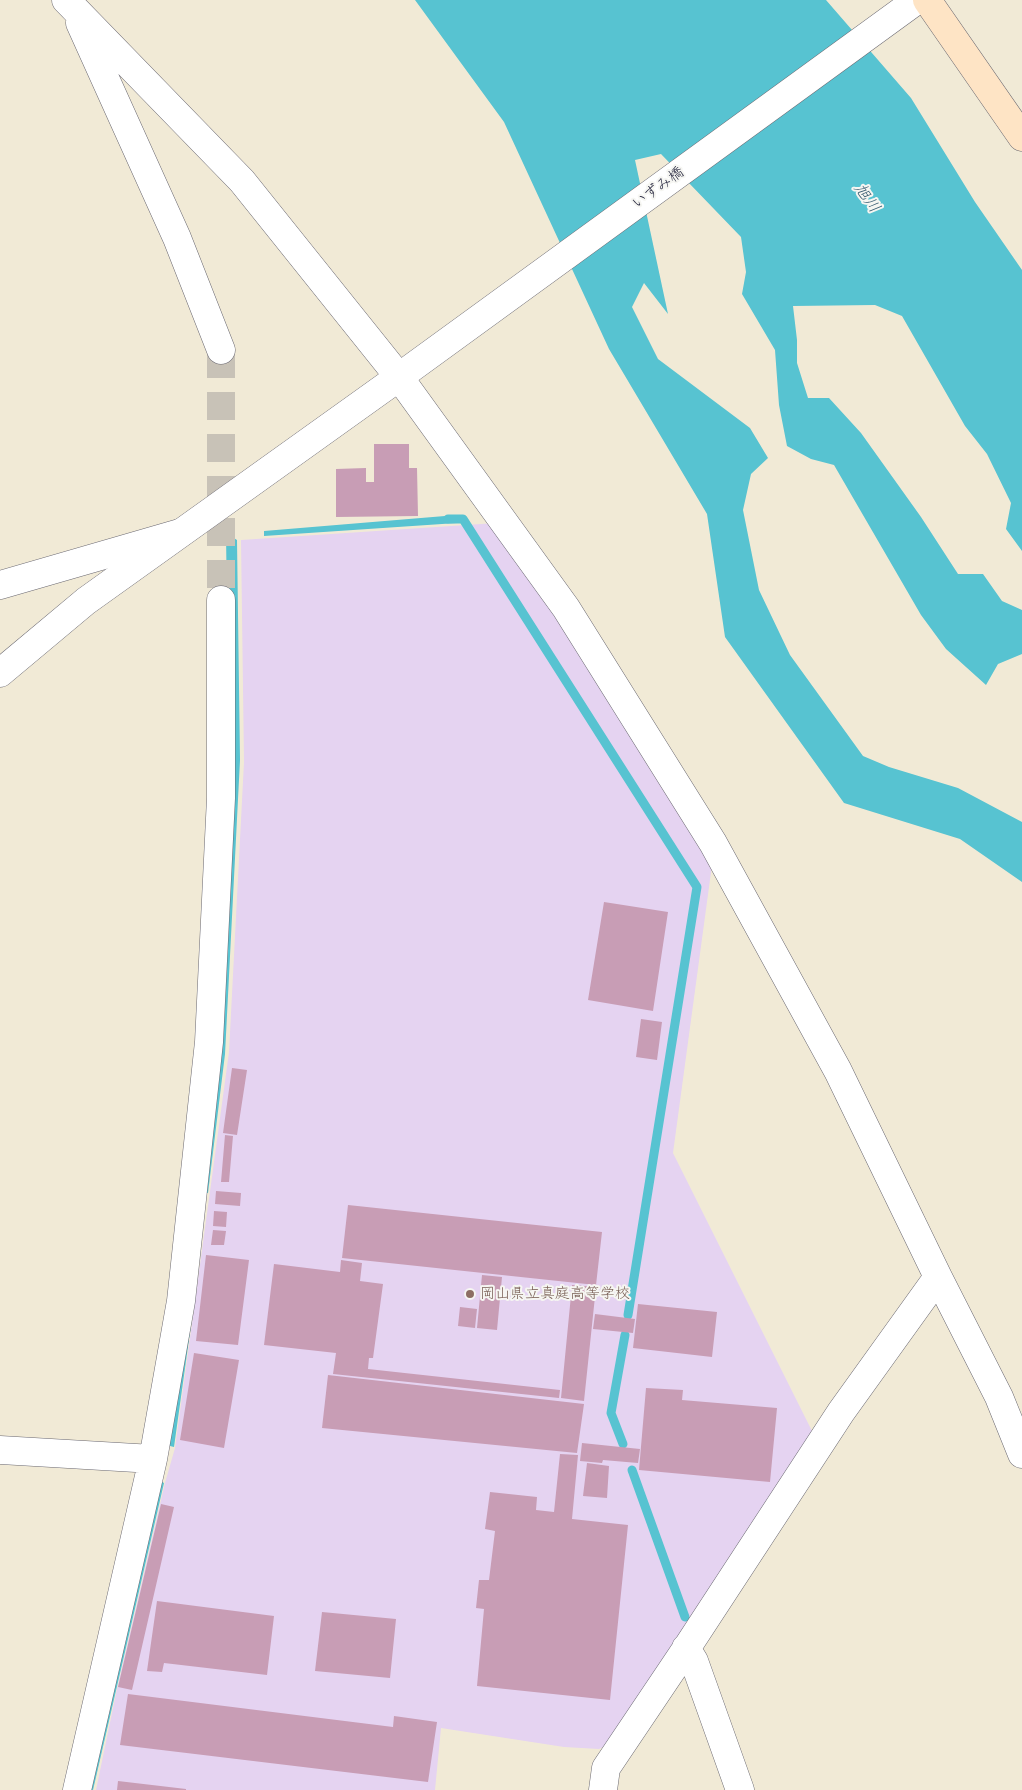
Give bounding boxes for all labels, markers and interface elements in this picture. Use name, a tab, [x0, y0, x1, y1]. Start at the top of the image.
street label: いずみ橋	[628, 163, 688, 213]
water label: 旭川	[850, 179, 884, 217]
place label: 岡山県立真庭高等学校	[480, 1285, 630, 1303]
marker: 岡山県立真庭高等学校	[464, 1288, 476, 1300]

